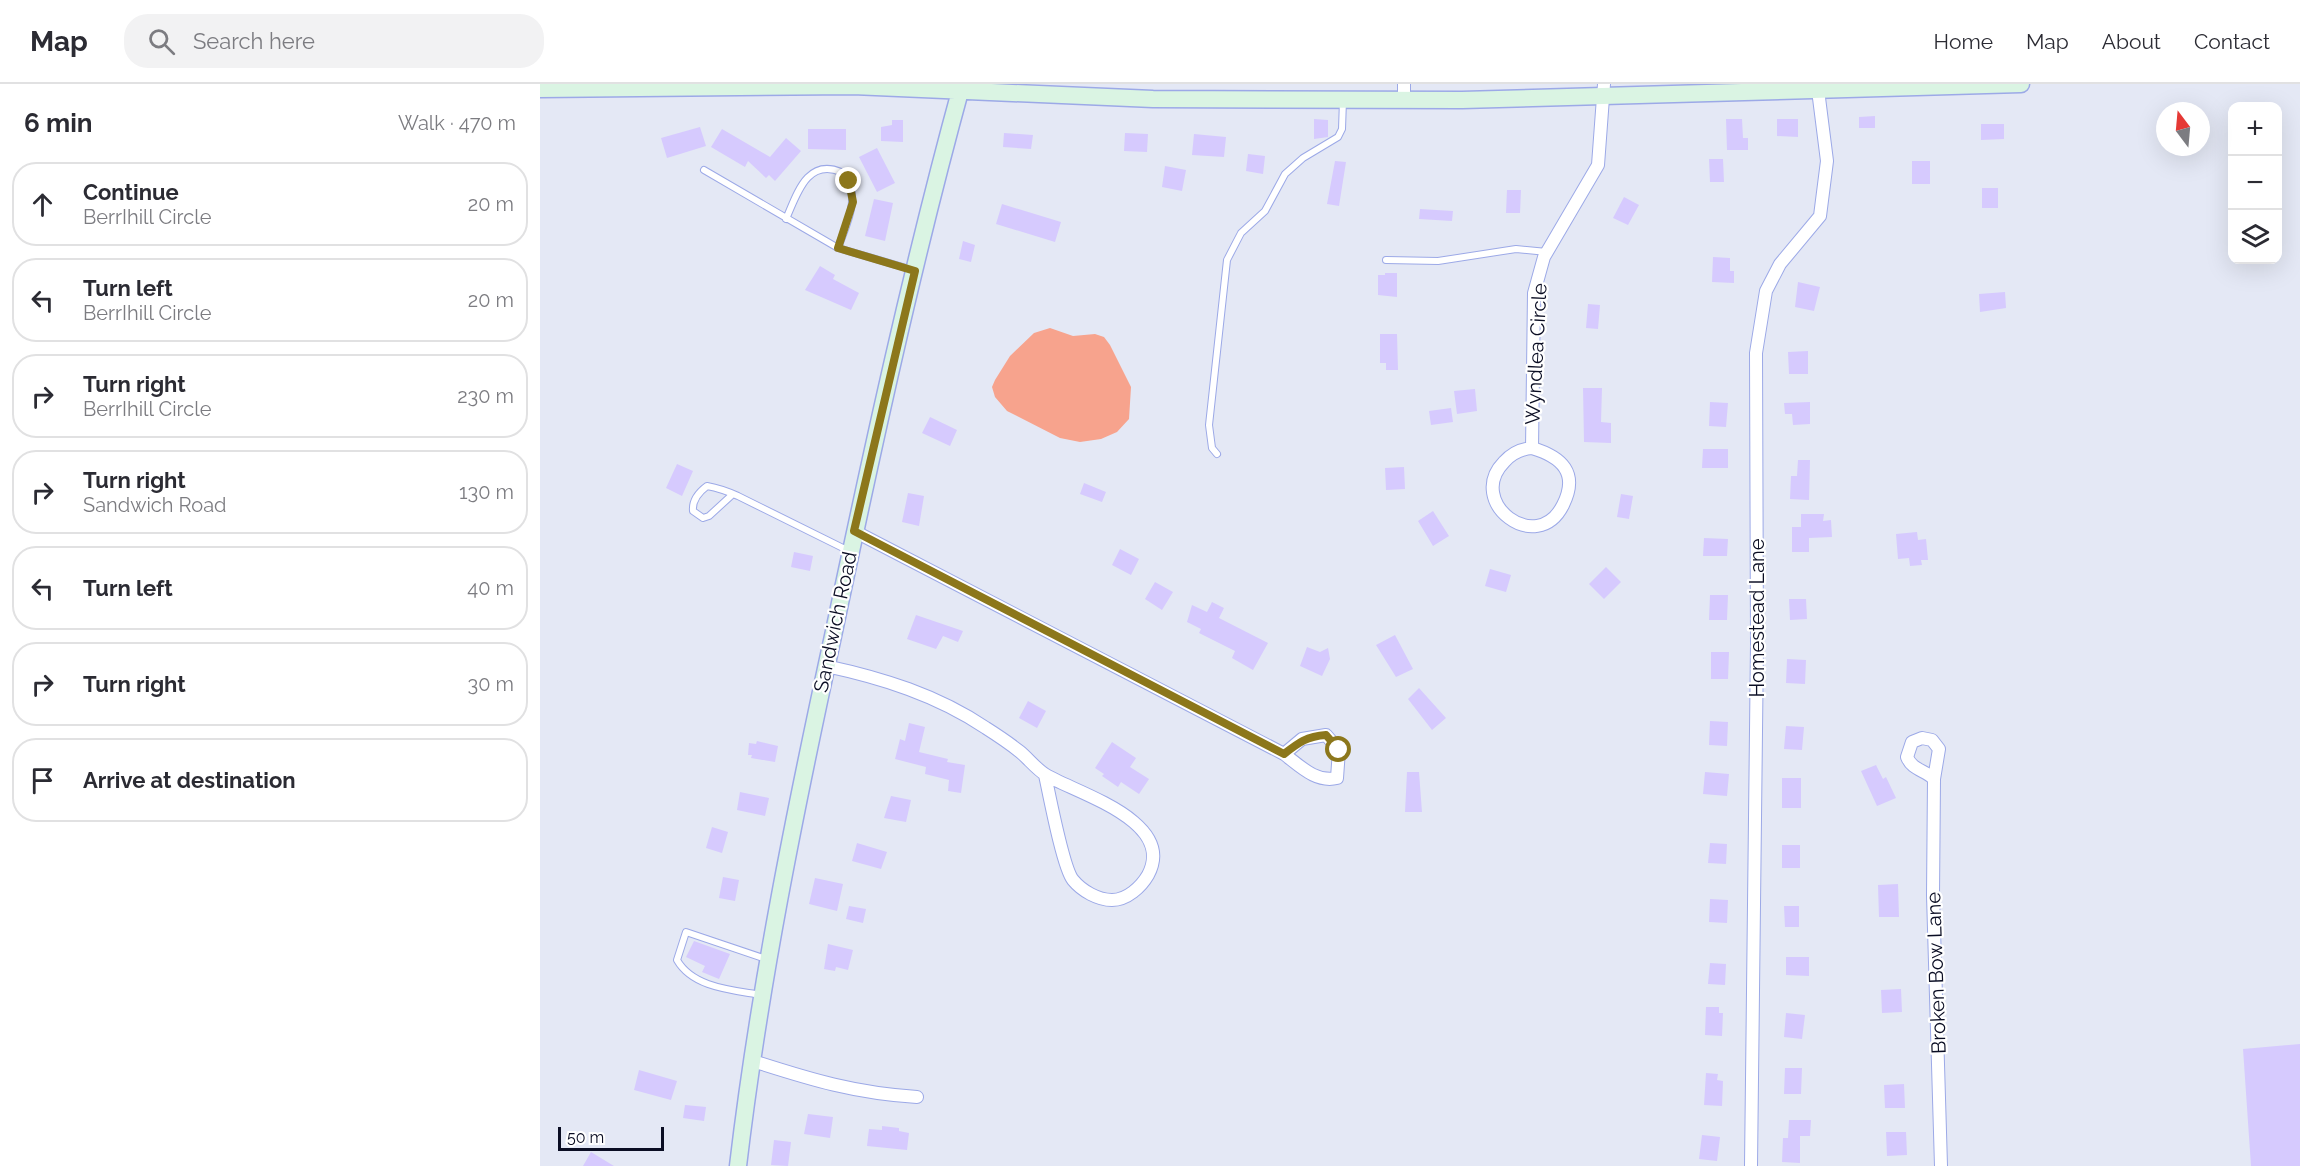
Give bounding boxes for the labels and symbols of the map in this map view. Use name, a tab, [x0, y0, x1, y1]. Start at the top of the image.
north arrow	[2156, 102, 2210, 156]
route end	[835, 167, 861, 193]
street label: Wyndlea Circle	[1520, 282, 1552, 425]
street label: Homestead Lane	[1745, 538, 1769, 697]
street label: Sandwich Road	[808, 549, 862, 695]
route start	[1325, 736, 1351, 762]
street label: Broken Bow Lane	[1921, 891, 1951, 1054]
scale bar	[558, 1124, 664, 1152]

